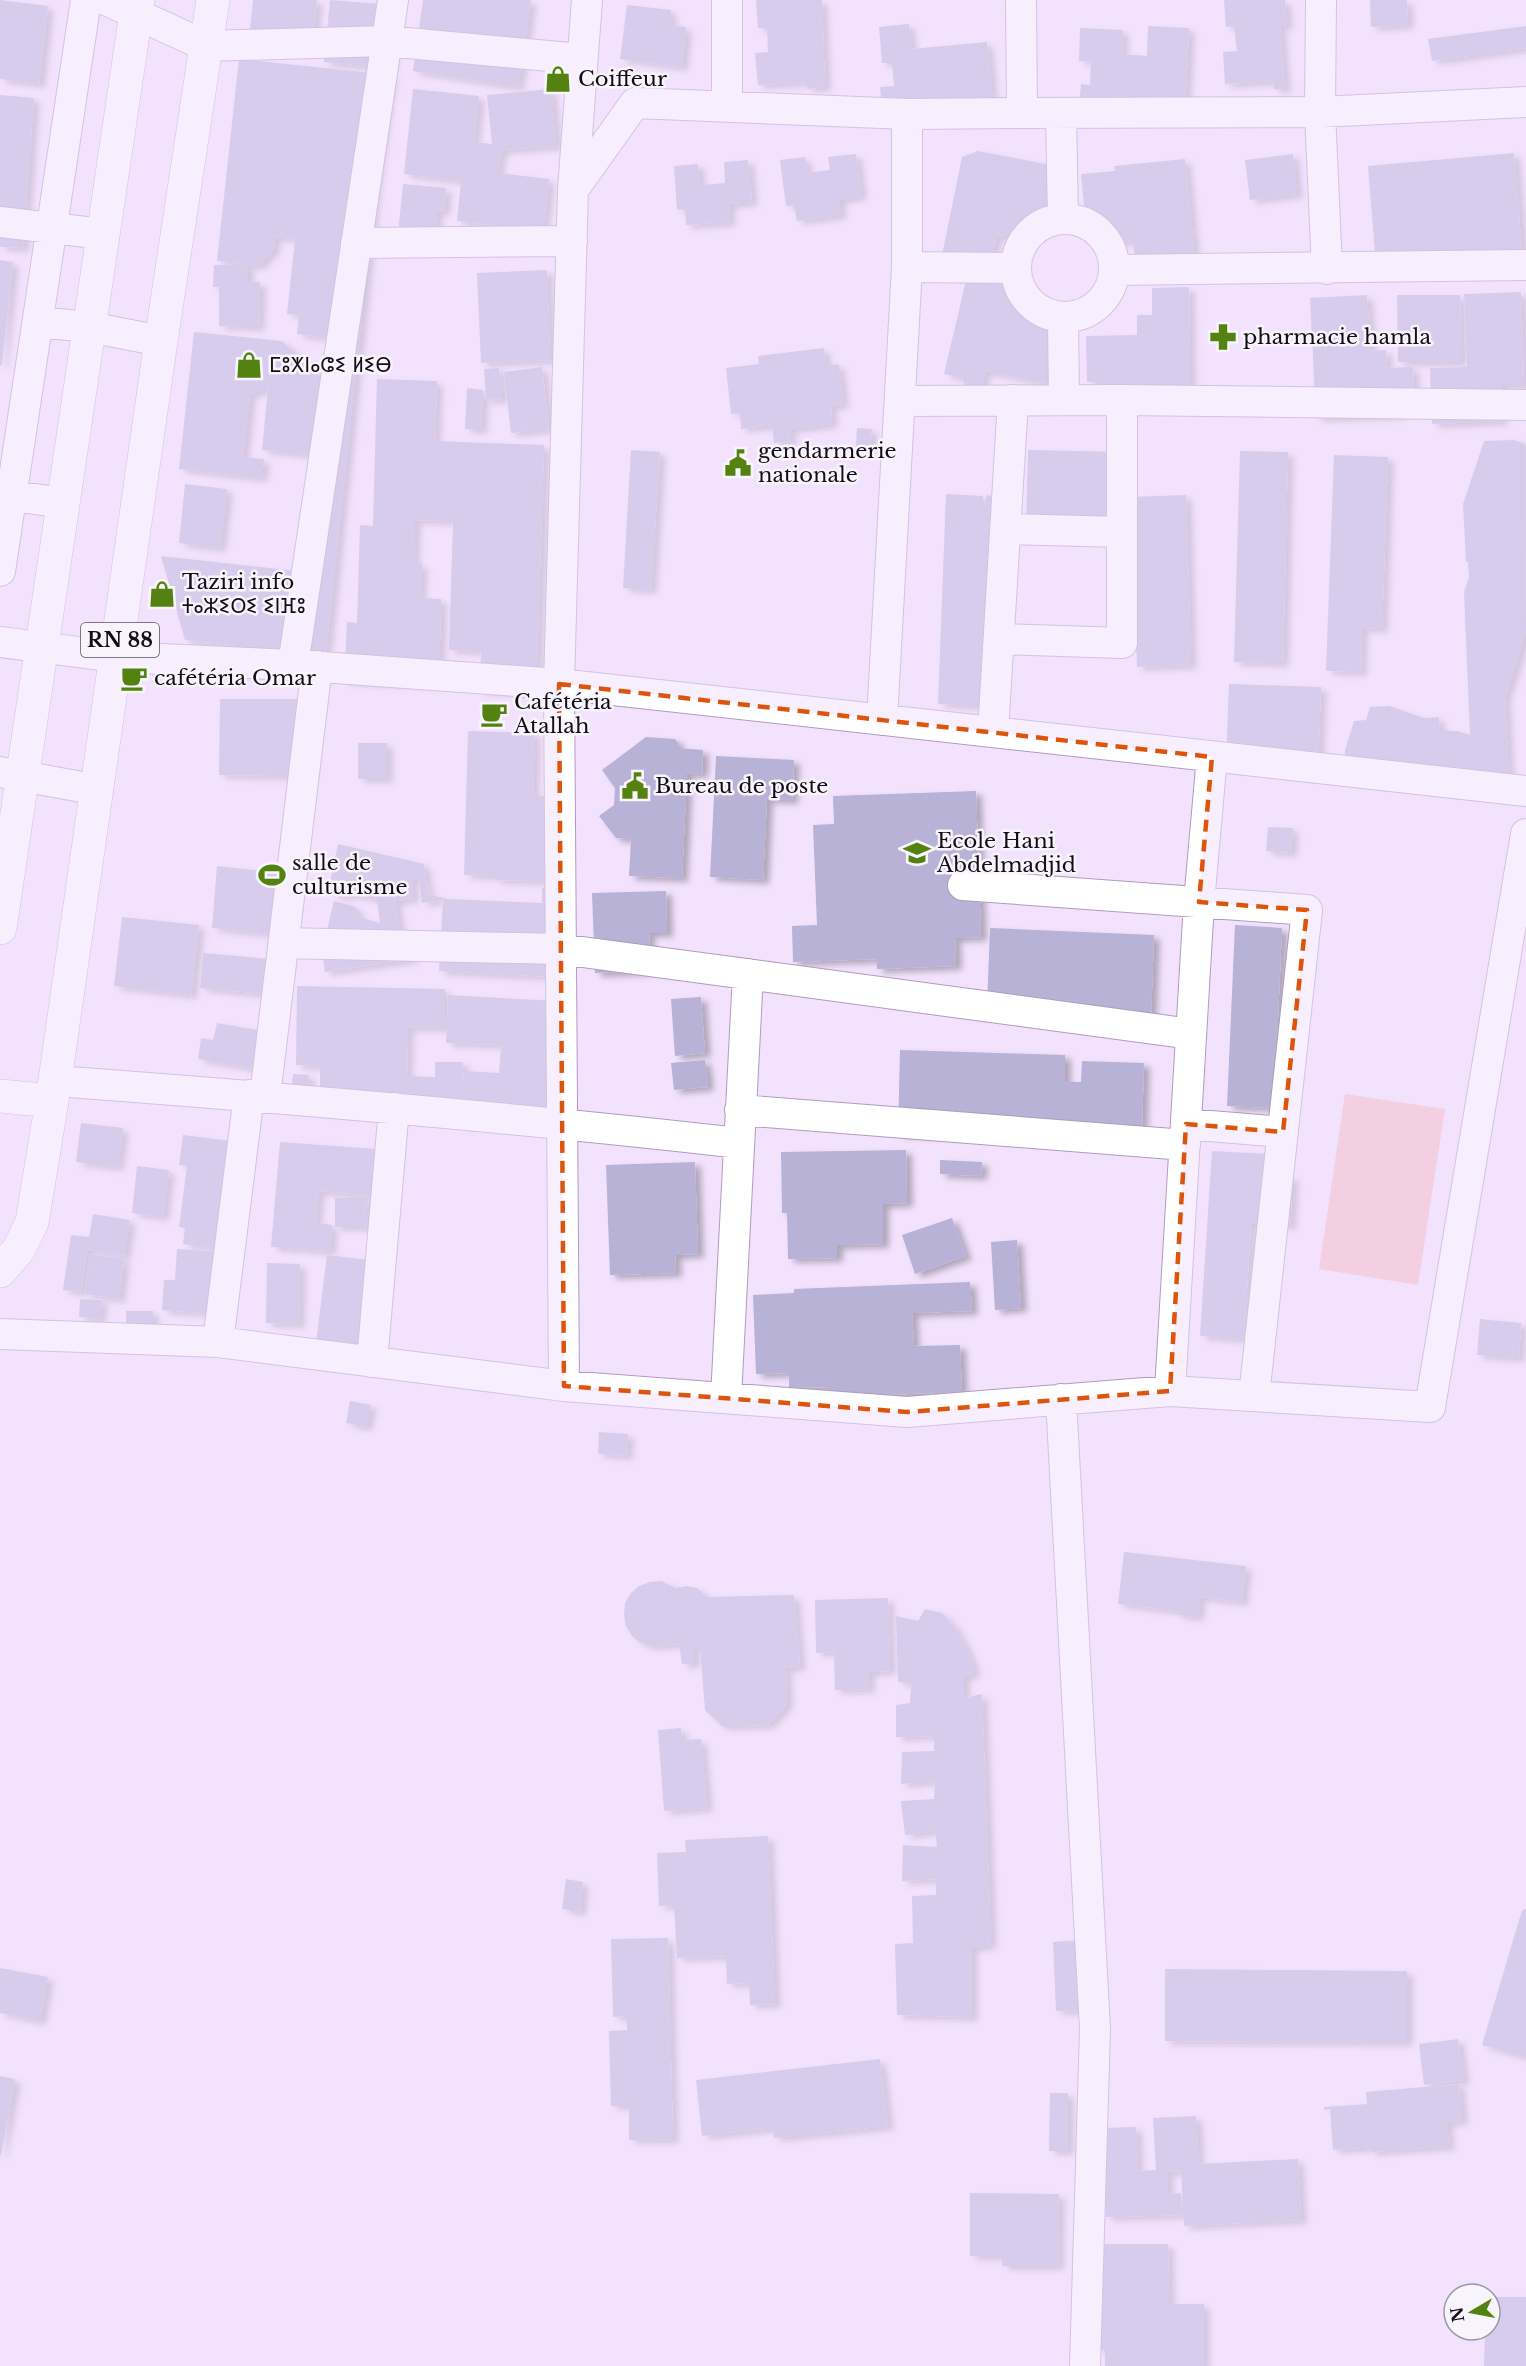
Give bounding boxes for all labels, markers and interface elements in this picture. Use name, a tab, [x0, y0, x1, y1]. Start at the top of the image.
shop icon: Coiffeur	[543, 64, 573, 94]
place label: Coiffeur	[578, 66, 667, 92]
pharmacy icon: pharmacie hamla	[1208, 322, 1238, 352]
place label: pharmacie hamla	[1243, 324, 1431, 350]
shop icon: ⵎⵓⵅⵏⴰⵛⵉ ⵍⵉⴱ	[234, 350, 264, 380]
place label: ⵎⵓⵅⵏⴰⵛⵉ ⵍⵉⴱ	[269, 352, 392, 378]
place label: gendarmerie nationale	[758, 438, 897, 488]
public building icon: gendarmerie nationale	[723, 448, 753, 478]
place label: Taziri info ⵜⴰⵣⵉⵔⵉ ⵉⵏⴼⵓ	[182, 569, 306, 619]
shop icon: Taziri info ⵜⴰⵣⵉⵔⵉ ⵉⵏⴼⵓ	[147, 579, 177, 609]
road number: RN 88	[81, 623, 159, 657]
cafe icon: cafétéria Omar	[119, 663, 149, 693]
place label: cafétéria Omar	[154, 665, 316, 691]
place label: Cafétéria Atallah	[513, 689, 612, 739]
cafe icon: Cafétéria Atallah	[479, 699, 509, 729]
public building icon: Bureau de poste	[620, 771, 650, 801]
place label: Bureau de poste	[655, 773, 828, 799]
place label: Ecole Hani Abdelmadjid	[936, 828, 1076, 878]
school or university icon: Ecole Hani Abdelmadjid	[902, 838, 932, 868]
place label: salle de culturisme	[292, 850, 407, 900]
sports icon: salle de culturisme	[257, 860, 287, 890]
north arrow	[1442, 2282, 1502, 2342]
text: N	[1446, 2305, 1468, 2324]

